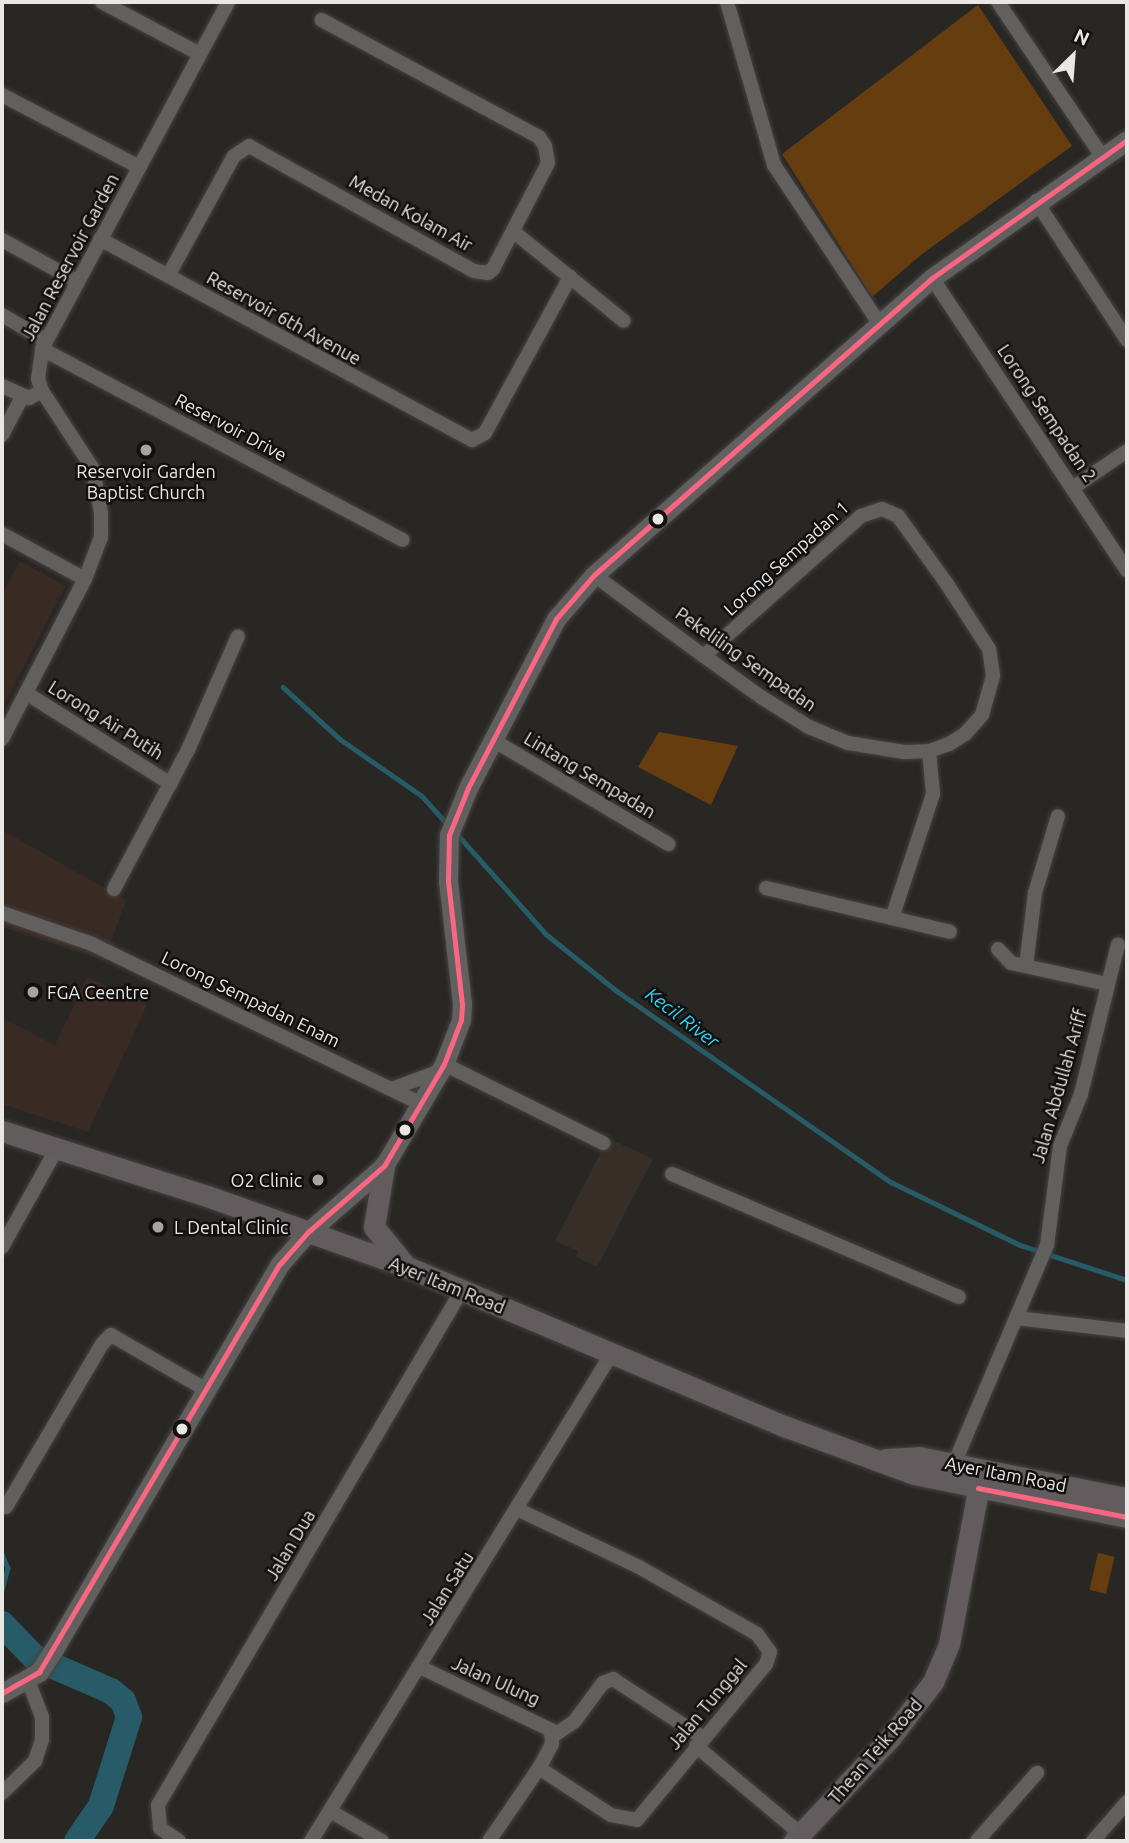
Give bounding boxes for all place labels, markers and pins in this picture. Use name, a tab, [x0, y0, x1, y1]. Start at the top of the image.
marker: Reservoir Garden Baptist Church	[138, 442, 154, 458]
place label: Reservoir Garden Baptist Church	[76, 461, 216, 504]
unlabelled marker	[651, 512, 665, 526]
place label: FGA Ceentre	[47, 981, 149, 1003]
marker: FGA Ceentre	[25, 984, 41, 1000]
unlabelled marker	[398, 1123, 412, 1137]
place label: O2 Clinic	[231, 1169, 302, 1191]
marker: O2 Clinic	[308, 1170, 328, 1190]
place label: L Dental Clinic	[174, 1216, 288, 1238]
marker: L Dental Clinic	[148, 1217, 168, 1237]
unlabelled marker	[175, 1422, 189, 1436]

